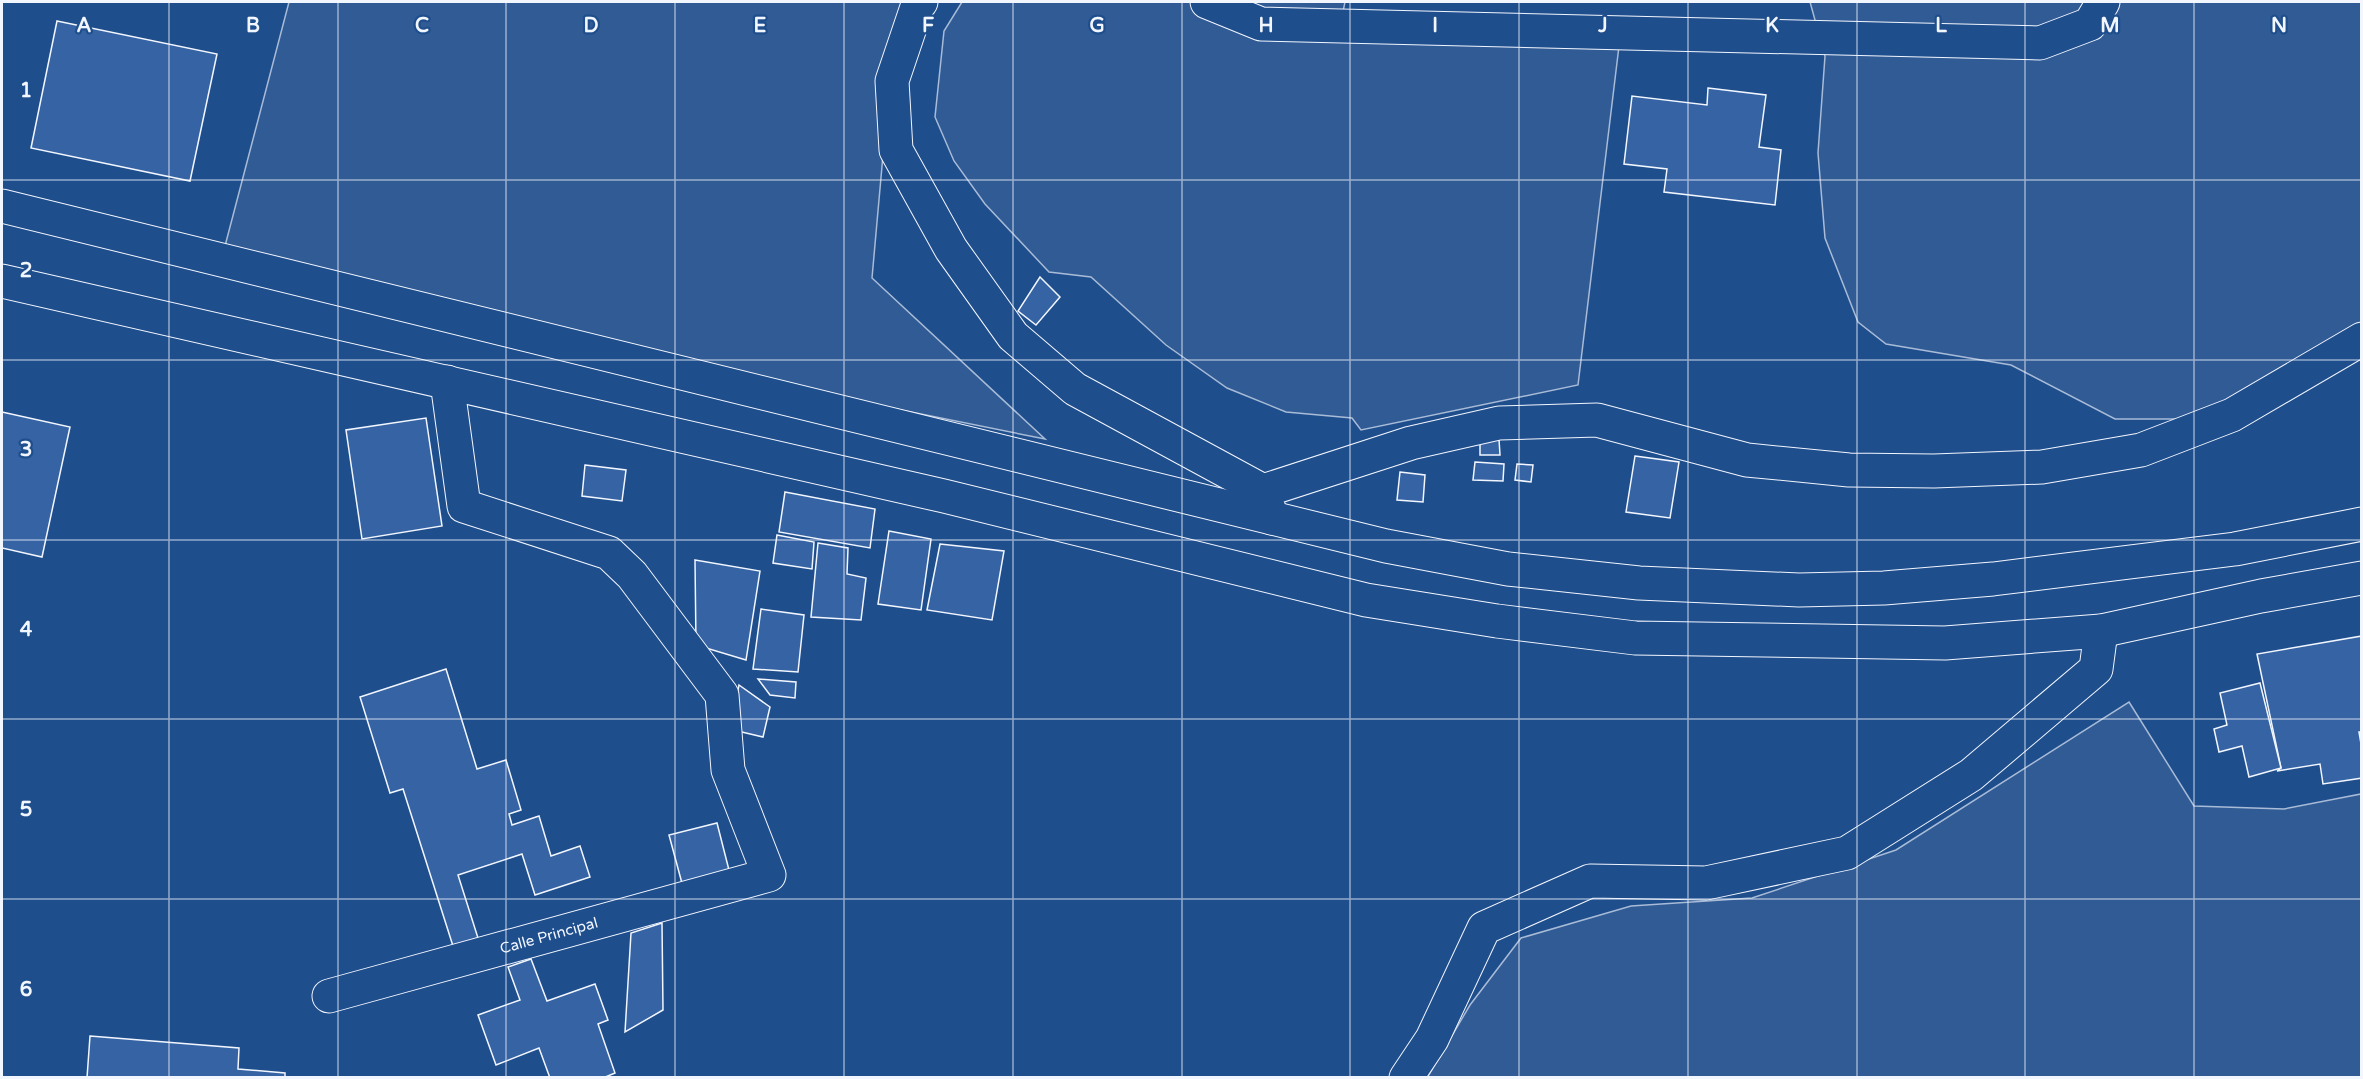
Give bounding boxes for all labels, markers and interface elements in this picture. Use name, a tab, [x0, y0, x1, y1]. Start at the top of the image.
text: A	[77, 14, 92, 38]
text: B	[246, 14, 260, 38]
text: C	[415, 14, 429, 38]
text: D	[583, 14, 599, 38]
text: E	[754, 14, 767, 38]
text: F	[922, 14, 934, 38]
text: G	[1089, 14, 1105, 38]
text: H	[1258, 14, 1274, 38]
text: I	[1432, 14, 1438, 38]
text: J	[1597, 14, 1608, 38]
text: K	[1765, 14, 1779, 38]
text: L	[1935, 14, 1947, 38]
text: M	[2100, 14, 2120, 38]
text: N	[2271, 14, 2287, 38]
text: 1	[20, 79, 32, 103]
text: 2	[20, 259, 32, 283]
text: 3	[20, 438, 32, 462]
text: 4	[20, 618, 33, 642]
text: 5	[20, 798, 32, 822]
street label: Calle Principal	[498, 914, 600, 958]
text: 6	[20, 978, 32, 1002]

